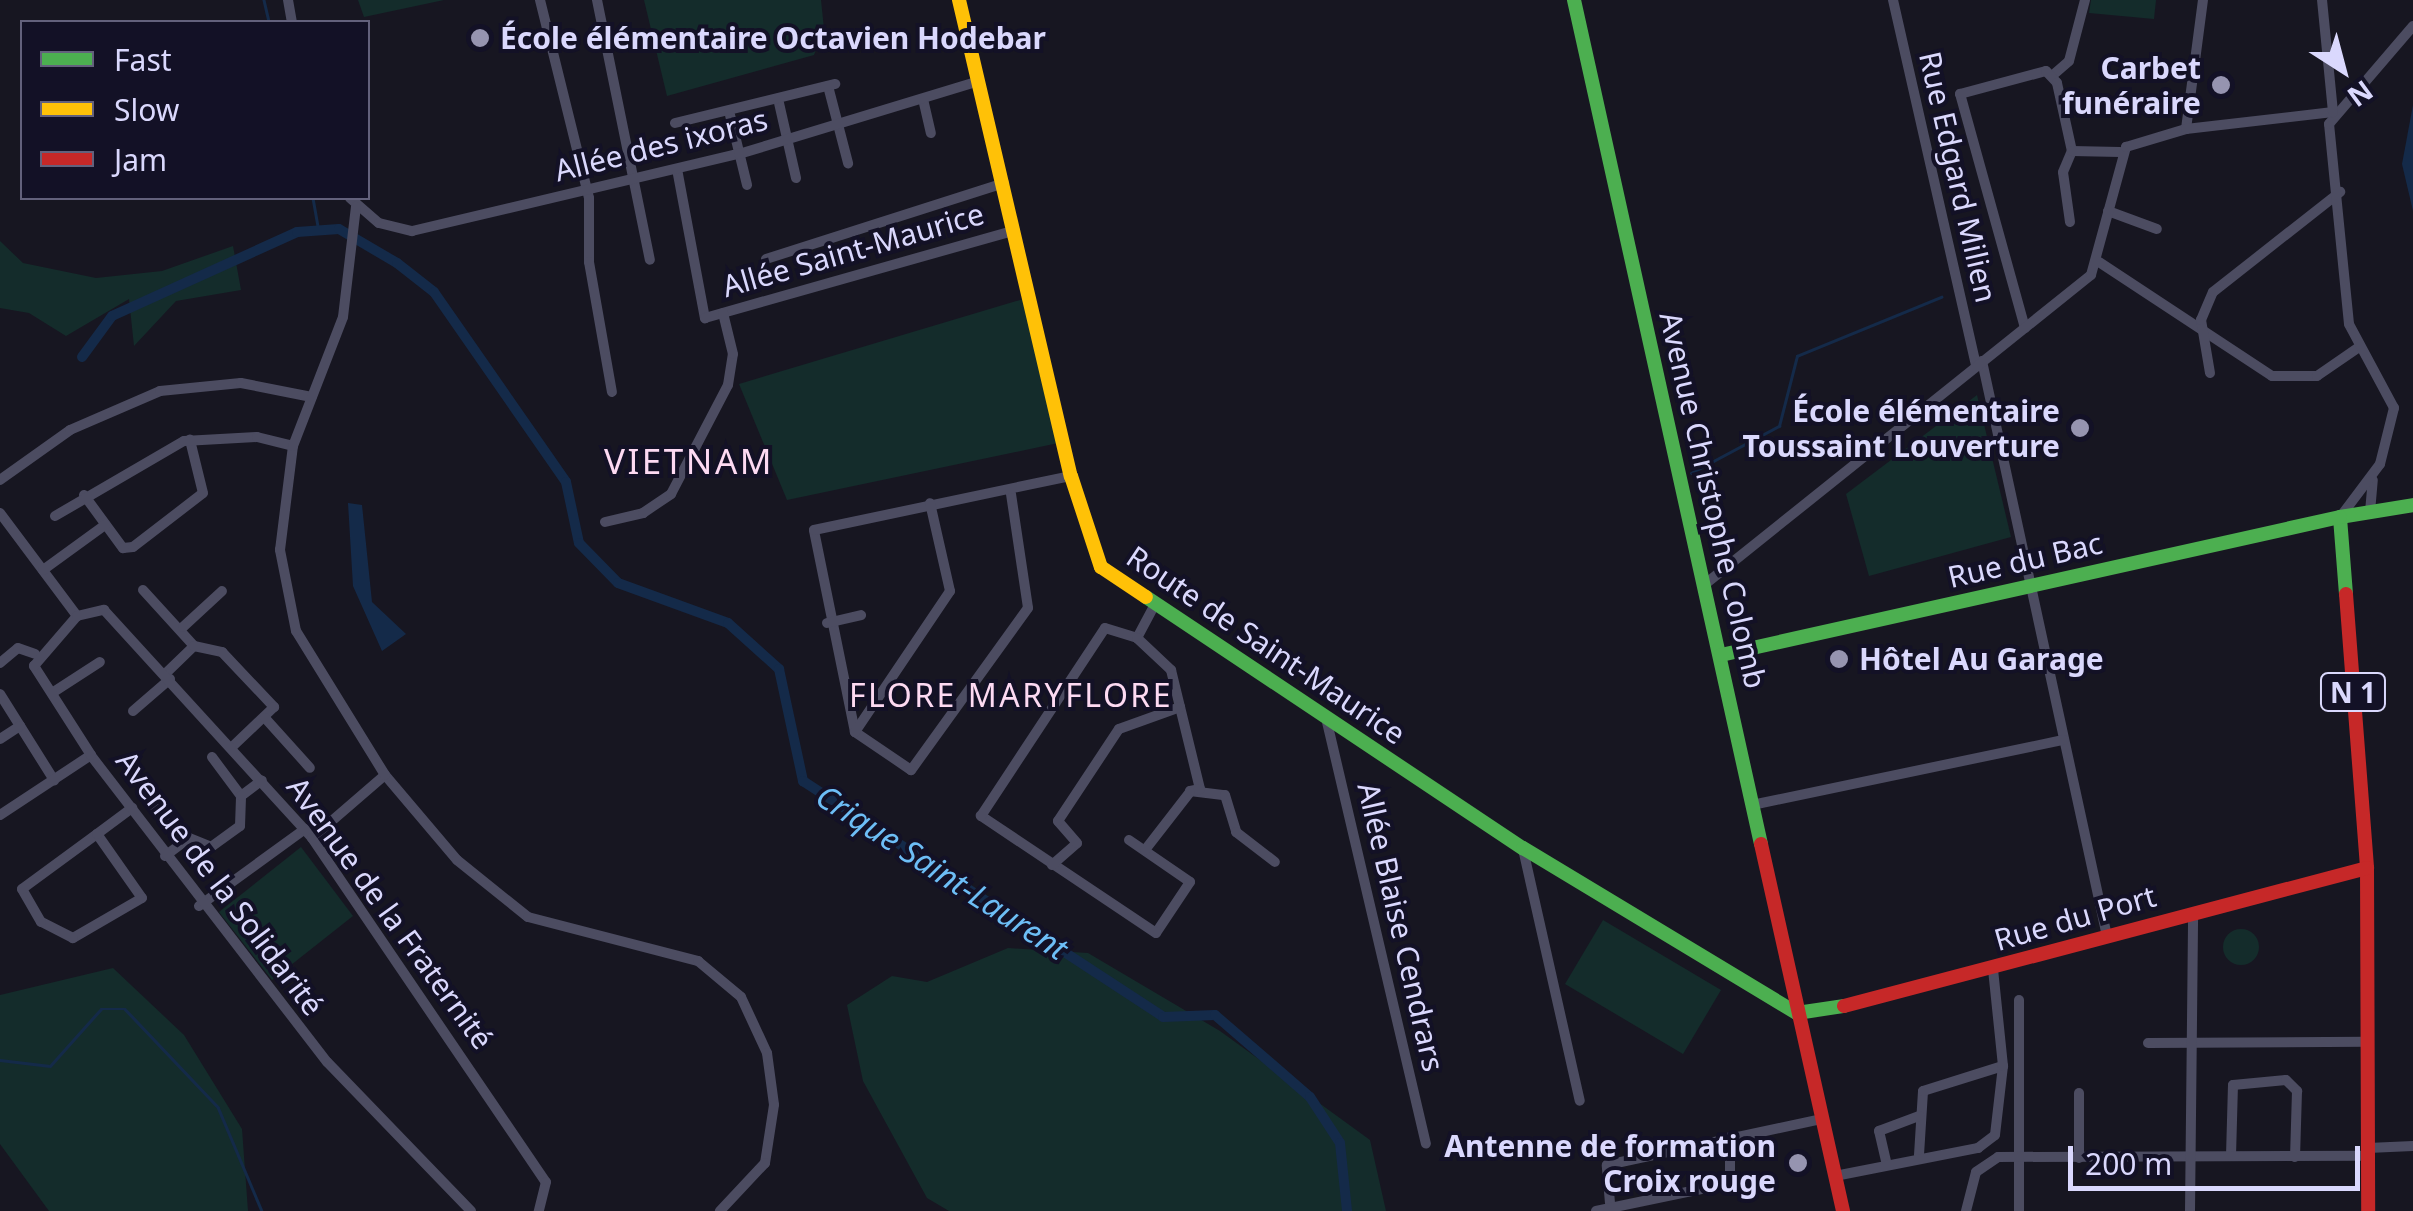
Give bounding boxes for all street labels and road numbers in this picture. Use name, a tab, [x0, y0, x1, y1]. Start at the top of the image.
street label: Rue Edgard Milien	[1912, 48, 2004, 306]
street label: Allée des ixoras	[551, 101, 771, 189]
street label: Allée Saint-Maurice	[718, 195, 988, 305]
street label: Avenue Christophe Colomb	[1652, 308, 1774, 692]
street label: Rue du Bac	[1944, 525, 2106, 595]
street label: Route de Saint-Maurice	[1120, 538, 1412, 752]
road number: N 1	[2318, 669, 2388, 715]
street label: Avenue de la Solidarité	[109, 744, 331, 1022]
street label: Avenue de la Fraternité	[279, 770, 501, 1056]
street label: Allée Blaise Cendrars	[1350, 779, 1452, 1075]
street label: Rue du Port	[1990, 878, 2160, 958]

